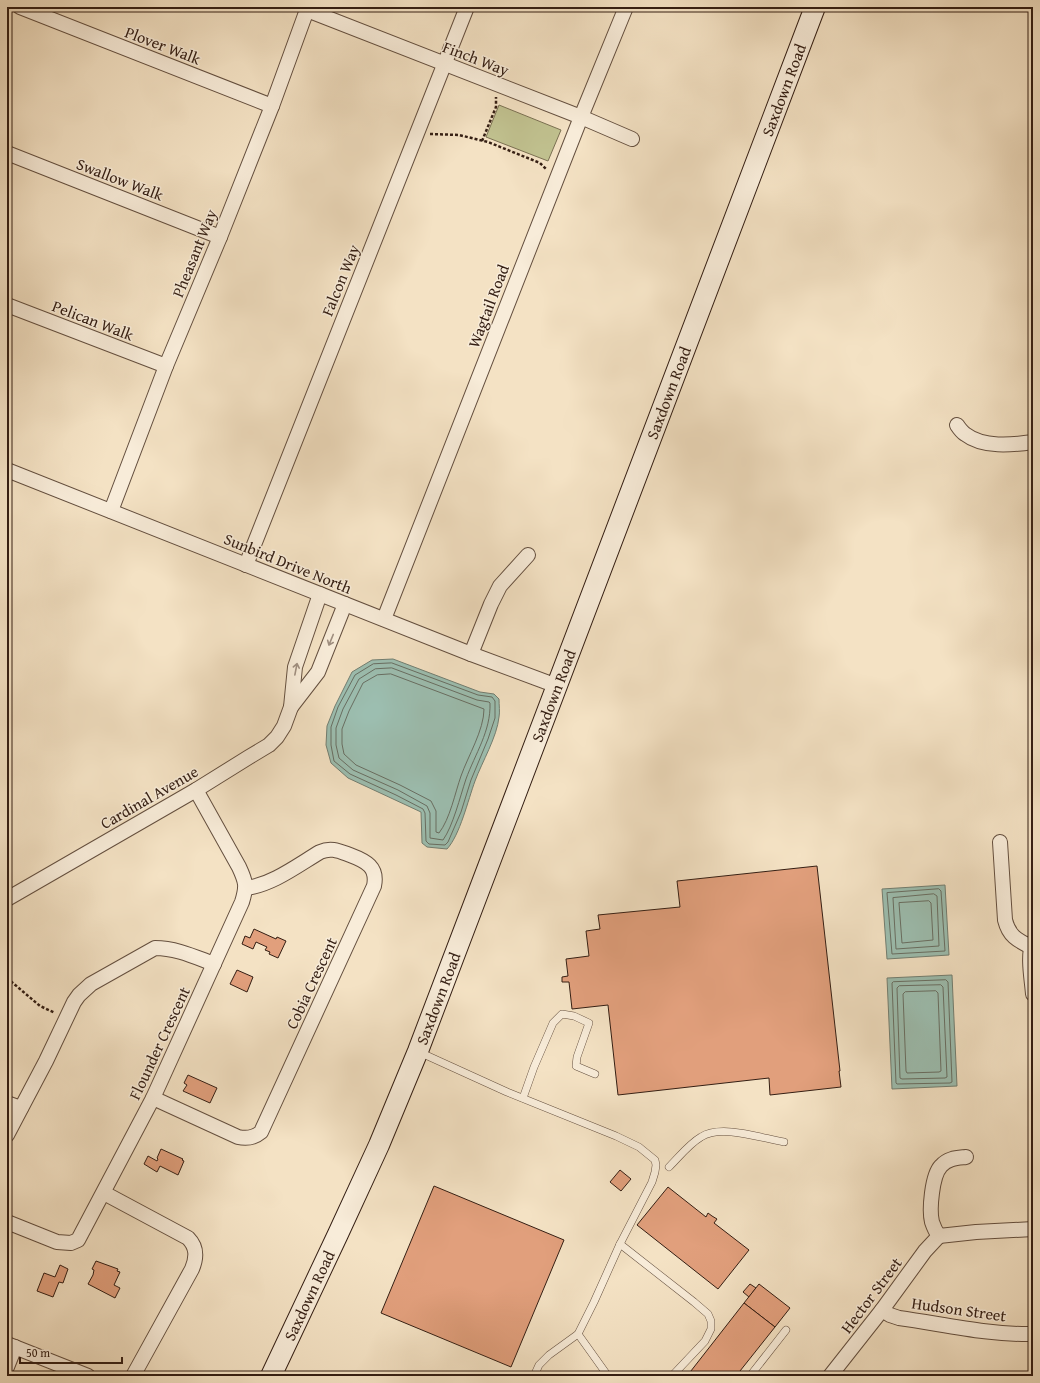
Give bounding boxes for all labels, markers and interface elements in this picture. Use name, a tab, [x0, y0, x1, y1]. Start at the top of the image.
street label: Plover Walk	[122, 20, 205, 71]
street label: Finch Way	[439, 34, 513, 82]
street label: Saxdown Road	[755, 40, 812, 140]
street label: Swallow Walk	[73, 151, 168, 207]
street label: Pheasant Way	[165, 205, 223, 301]
street label: Falcon Way	[315, 240, 365, 320]
street label: Wagtail Road	[461, 260, 515, 351]
street label: Pelican Walk	[49, 293, 138, 347]
street label: Saxdown Road	[640, 343, 697, 443]
street label: Sunbird Drive North	[220, 526, 356, 600]
one-way arrow	[326, 634, 334, 646]
street label: Saxdown Road	[525, 645, 582, 745]
one-way arrow	[292, 662, 300, 675]
street label: Cardinal Avenue	[96, 759, 202, 835]
street label: Cobia Crescent	[279, 933, 343, 1033]
street label: Saxdown Road	[409, 948, 467, 1048]
street label: Flounder Crescent	[122, 982, 196, 1104]
street label: Saxdown Road	[277, 1246, 341, 1345]
street label: Hector Street	[834, 1252, 908, 1338]
street label: Hudson Street	[910, 1290, 1008, 1328]
scale bar	[20, 1339, 122, 1365]
text: 50 m	[26, 1344, 50, 1361]

